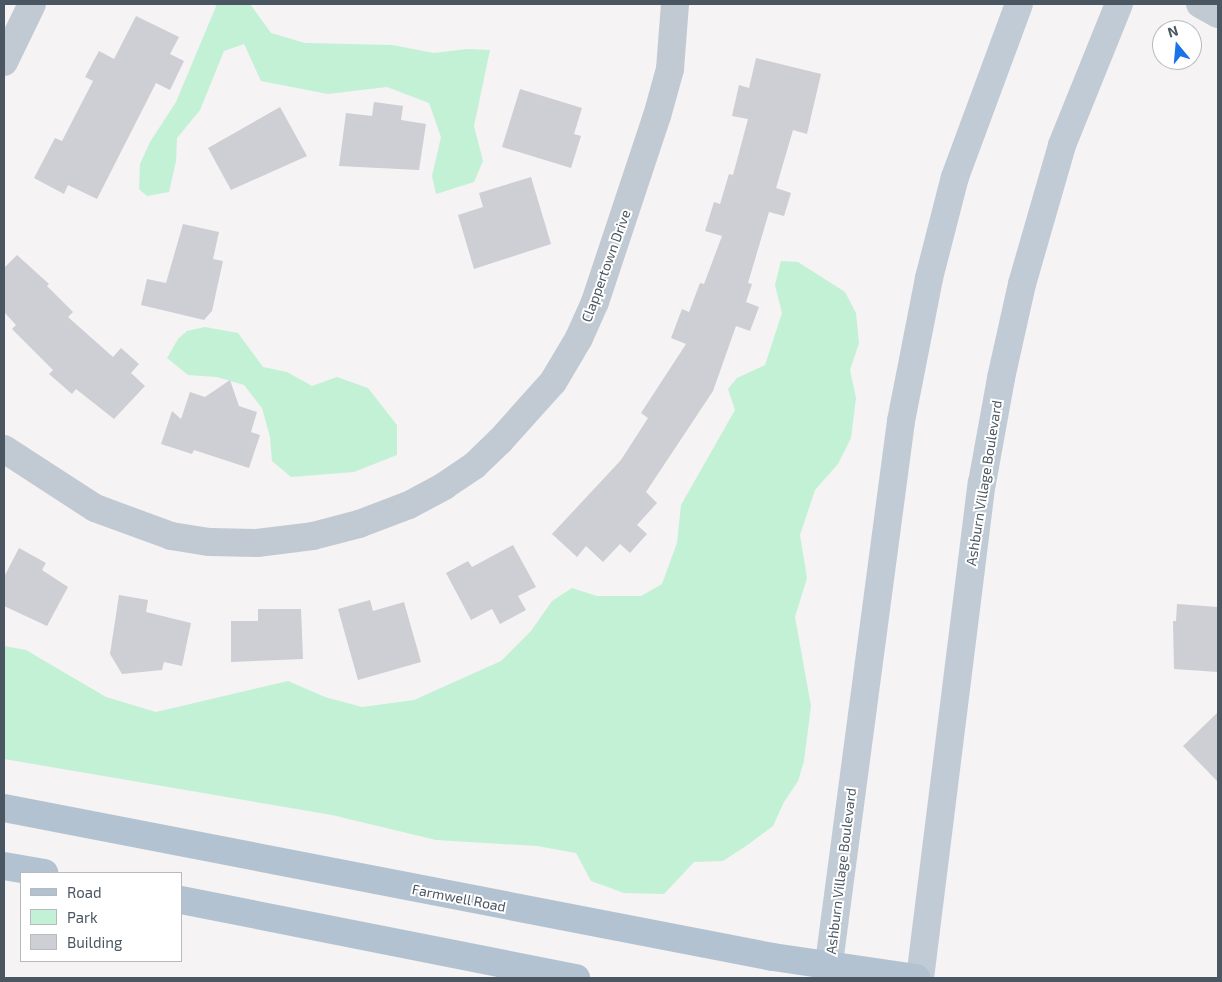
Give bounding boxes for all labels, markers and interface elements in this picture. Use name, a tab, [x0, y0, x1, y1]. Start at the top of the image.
north arrow	[1152, 20, 1202, 70]
text: N	[1165, 22, 1180, 41]
street label: Clappertown Drive	[578, 207, 634, 325]
street label: Ashburn Village Boulevard	[963, 399, 1005, 567]
street label: Ashburn Village Boulevard	[822, 787, 860, 955]
legend	[20, 872, 182, 962]
street label: Farmwell Road	[411, 881, 507, 915]
text: Road	[67, 883, 102, 901]
text: Park	[67, 908, 98, 926]
text: Building	[67, 933, 122, 951]

